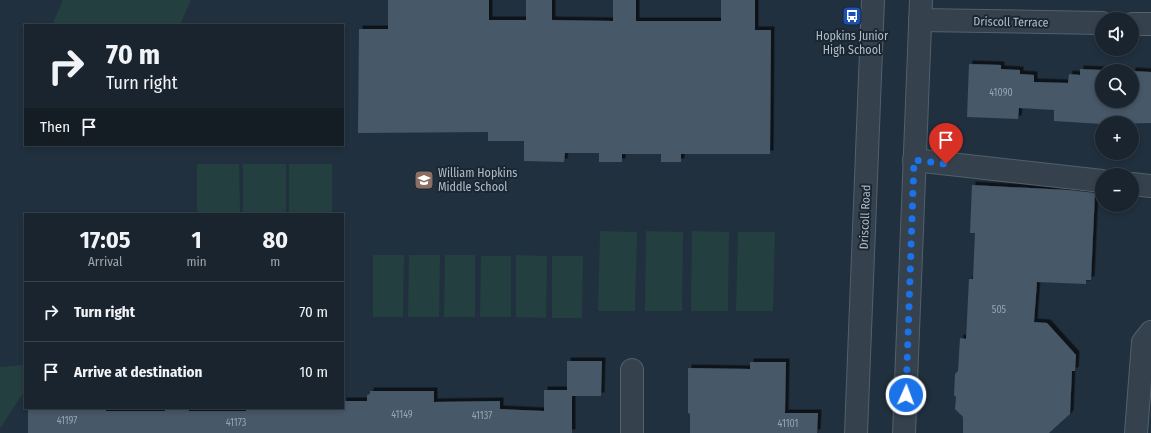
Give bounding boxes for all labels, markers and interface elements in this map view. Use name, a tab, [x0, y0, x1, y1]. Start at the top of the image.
bus stop icon: Hopkins Junior High School	[841, 5, 863, 27]
map controls	[1095, 12, 1139, 212]
button: sound	[1095, 12, 1139, 56]
street label: Driscoll Terrace	[973, 14, 1049, 30]
place label: Hopkins Junior High School	[816, 29, 889, 57]
text: 70 m	[106, 38, 160, 71]
icon: right	[40, 40, 92, 92]
button: search	[1095, 64, 1139, 108]
text: Turn right	[106, 72, 178, 94]
house number: 41090	[989, 87, 1013, 99]
icon: arrive	[78, 116, 100, 138]
button: +	[1095, 116, 1139, 160]
text: Then	[40, 118, 70, 136]
pin	[929, 123, 963, 164]
icon: arrive	[935, 129, 957, 151]
place label: William Hopkins Middle School	[438, 166, 517, 194]
button: −	[1095, 168, 1139, 212]
school or university icon: William Hopkins Middle School	[413, 169, 435, 191]
street label: Driscoll Road	[857, 184, 873, 250]
text: 17:05	[80, 226, 131, 254]
text: 1	[191, 226, 202, 254]
text: 80	[262, 226, 288, 254]
text: Arrival	[88, 254, 122, 269]
text: min	[186, 254, 207, 269]
text: m	[270, 254, 280, 269]
icon: right	[40, 301, 62, 323]
text: Turn right	[74, 303, 135, 321]
text: 70 m	[299, 303, 328, 321]
house number: 505	[992, 304, 1007, 316]
icon: arrive	[40, 361, 62, 383]
text: Arrive at destination	[74, 363, 202, 381]
text: 10 m	[299, 363, 328, 381]
position arrow	[885, 374, 927, 416]
house number: 41149	[391, 409, 413, 421]
house number: 41137	[472, 410, 492, 422]
house number: 41197	[57, 415, 77, 427]
house number: 41173	[226, 417, 247, 429]
house number: 41101	[778, 418, 798, 430]

